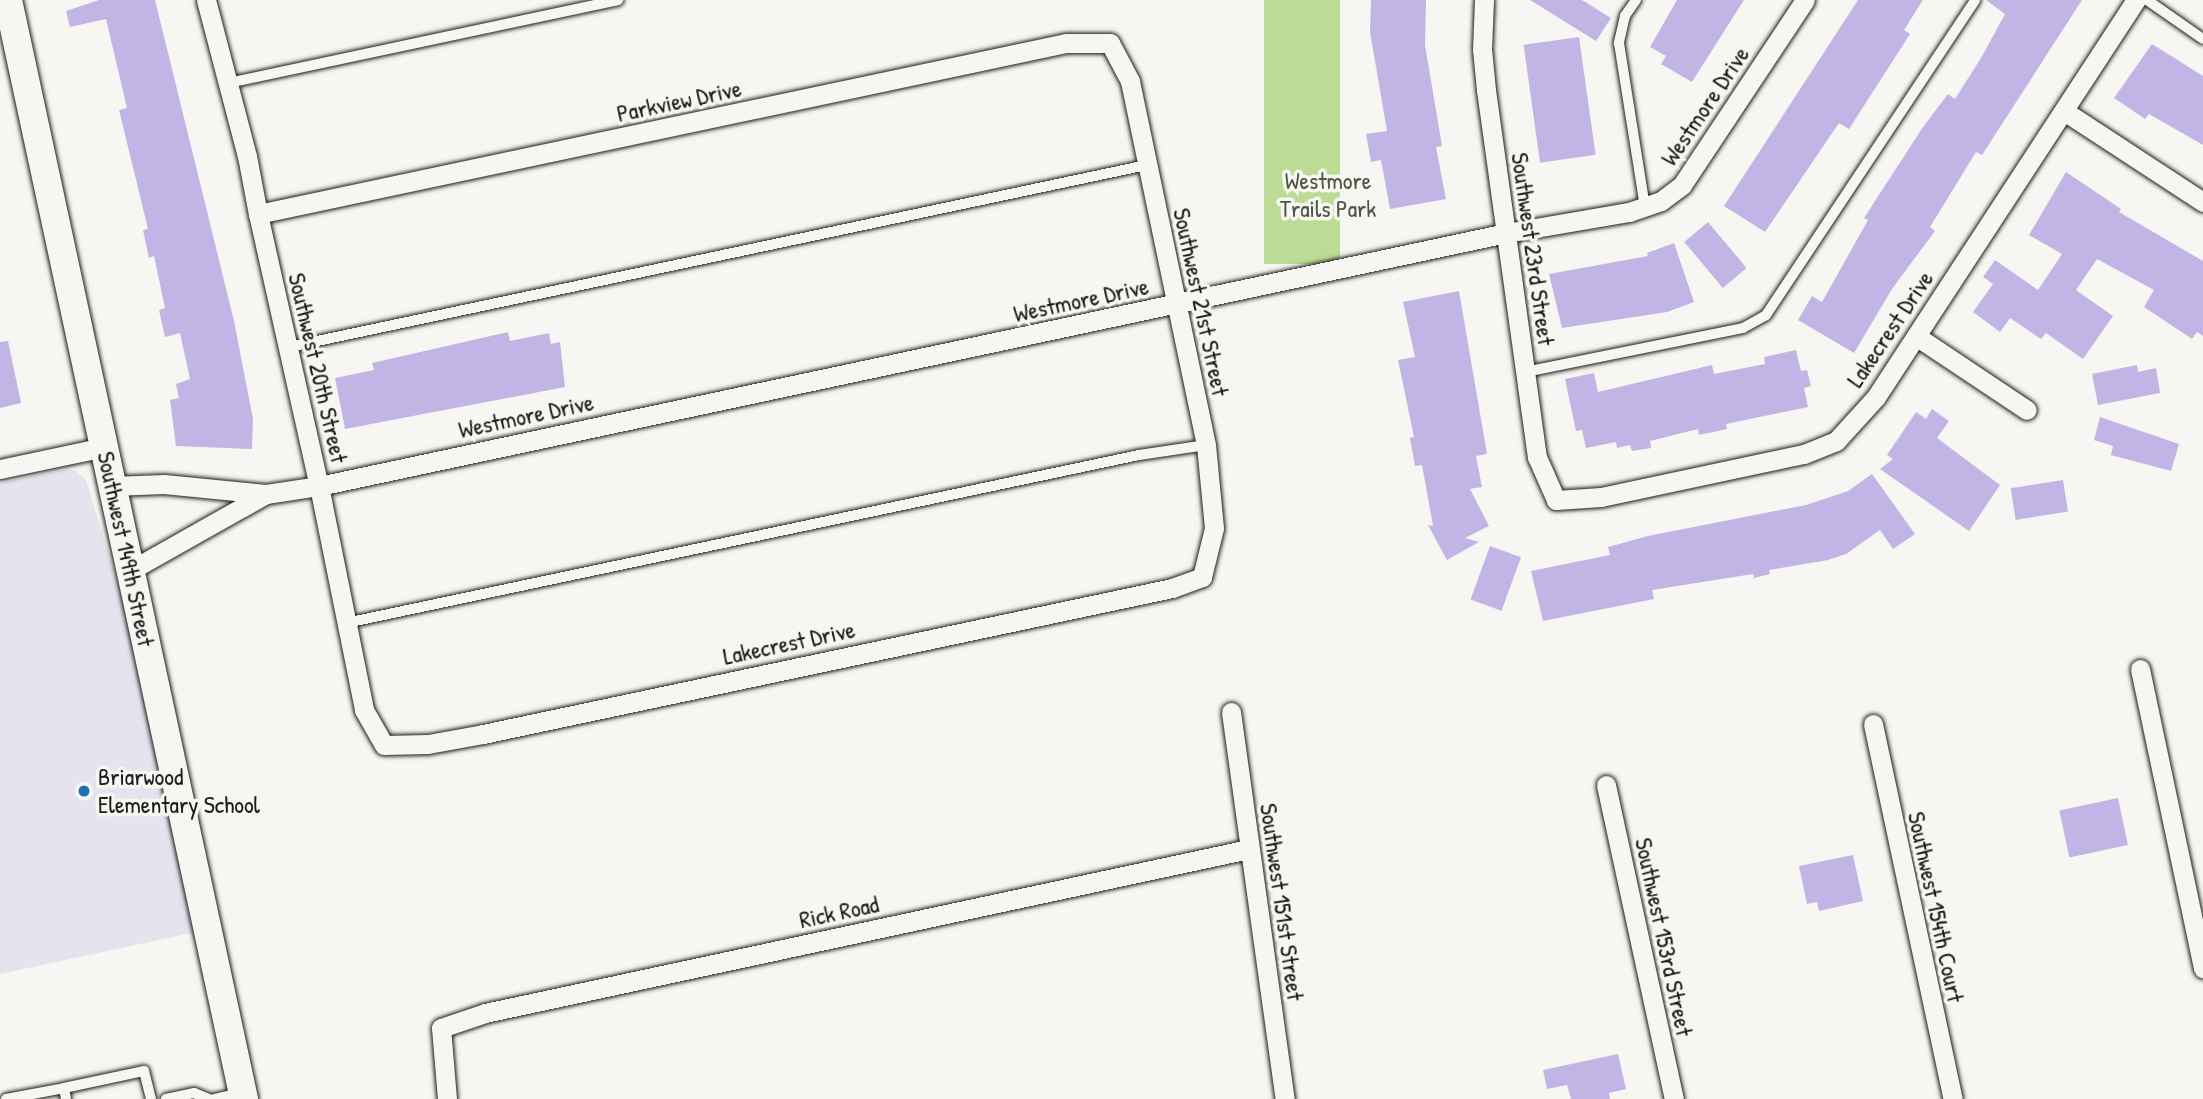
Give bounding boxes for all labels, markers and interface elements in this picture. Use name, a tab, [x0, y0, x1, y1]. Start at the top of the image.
street label: Westmore Drive	[1655, 41, 1755, 171]
street label: Parkview Drive	[614, 74, 744, 128]
street label: Southwest 23rd Street	[1505, 151, 1561, 347]
park label: Westmore Trails Park	[1280, 167, 1376, 223]
street label: Southwest 21st Street	[1167, 206, 1235, 398]
street label: Lakecrest Drive	[1841, 265, 1939, 393]
street label: Southwest 20th Street	[282, 270, 354, 466]
street label: Westmore Drive	[1011, 272, 1151, 328]
street label: Westmore Drive	[456, 388, 596, 444]
street label: Southwest 149th Street	[91, 449, 161, 649]
street label: Lakecrest Drive	[720, 615, 858, 671]
place label: Briarwood Elementary School	[98, 763, 260, 819]
marker: Briarwood Elementary School	[76, 783, 92, 799]
street label: Southwest 151st Street	[1254, 802, 1310, 1002]
street label: Southwest 154th Court	[1902, 809, 1970, 1005]
street label: Southwest 153rd Street	[1629, 835, 1699, 1039]
street label: Rick Road	[797, 890, 881, 934]

